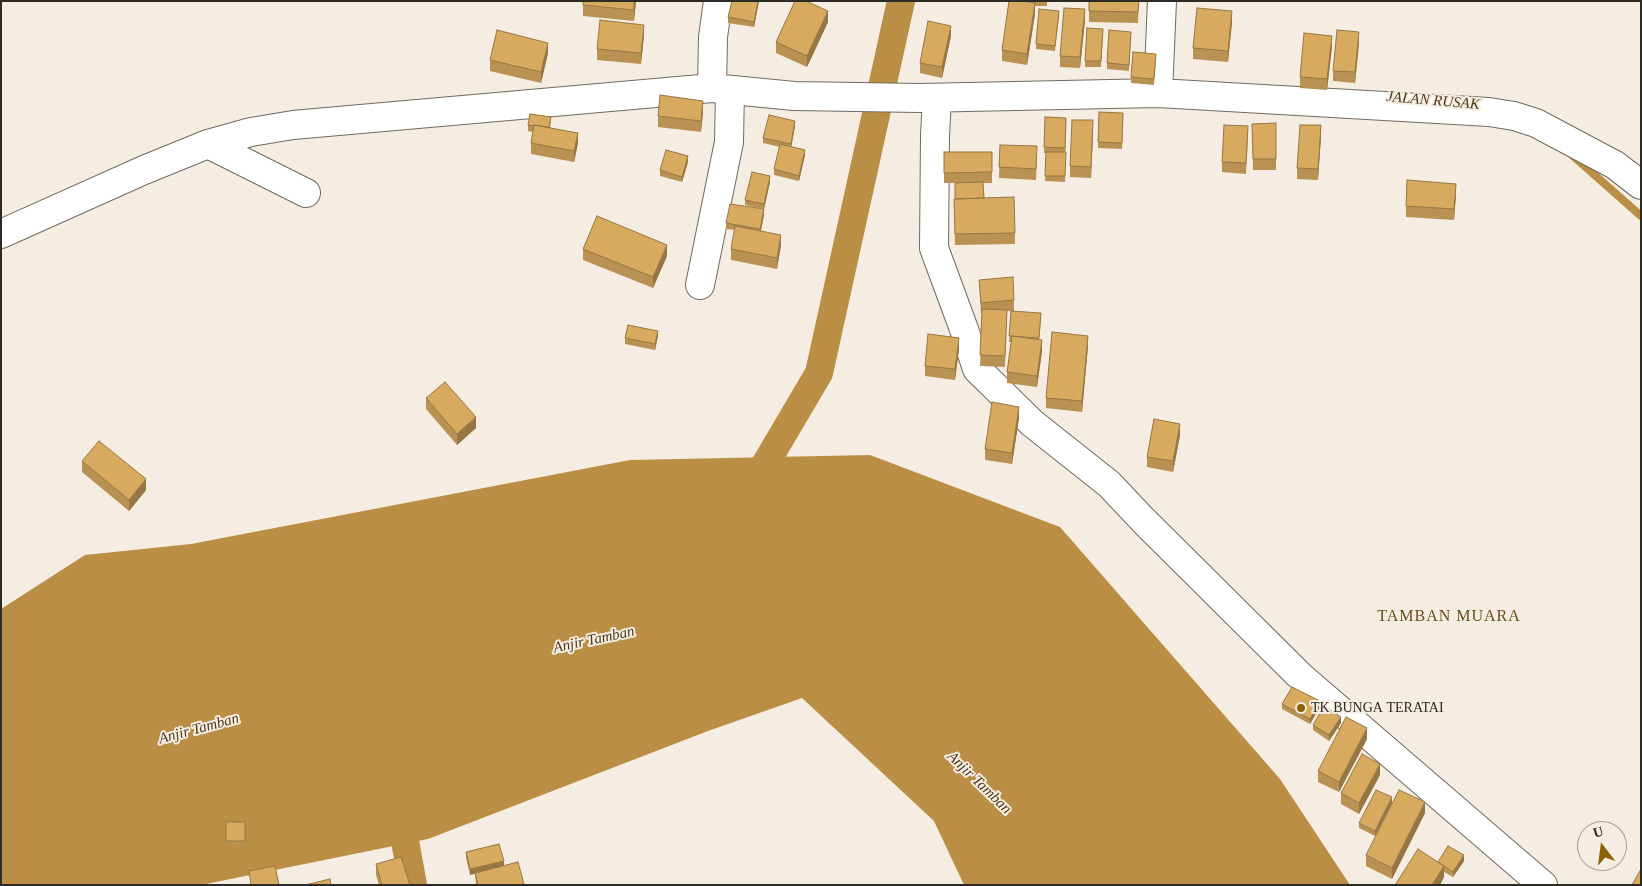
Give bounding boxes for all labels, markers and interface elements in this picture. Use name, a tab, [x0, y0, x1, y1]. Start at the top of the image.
water label: JALAN RUSAK	[1386, 88, 1480, 114]
district label: TAMBAN MUARA	[1376, 607, 1522, 627]
water label: Anjir Tamban	[552, 623, 636, 657]
place label: TK BUNGA TERATAI	[1311, 700, 1444, 716]
marker: TK BUNGA TERATAI	[1295, 702, 1307, 714]
water label: Anjir Tamban	[157, 710, 241, 748]
water label: Anjir Tamban	[943, 748, 1015, 818]
north arrow	[1577, 821, 1627, 871]
text: U	[1591, 823, 1605, 841]

